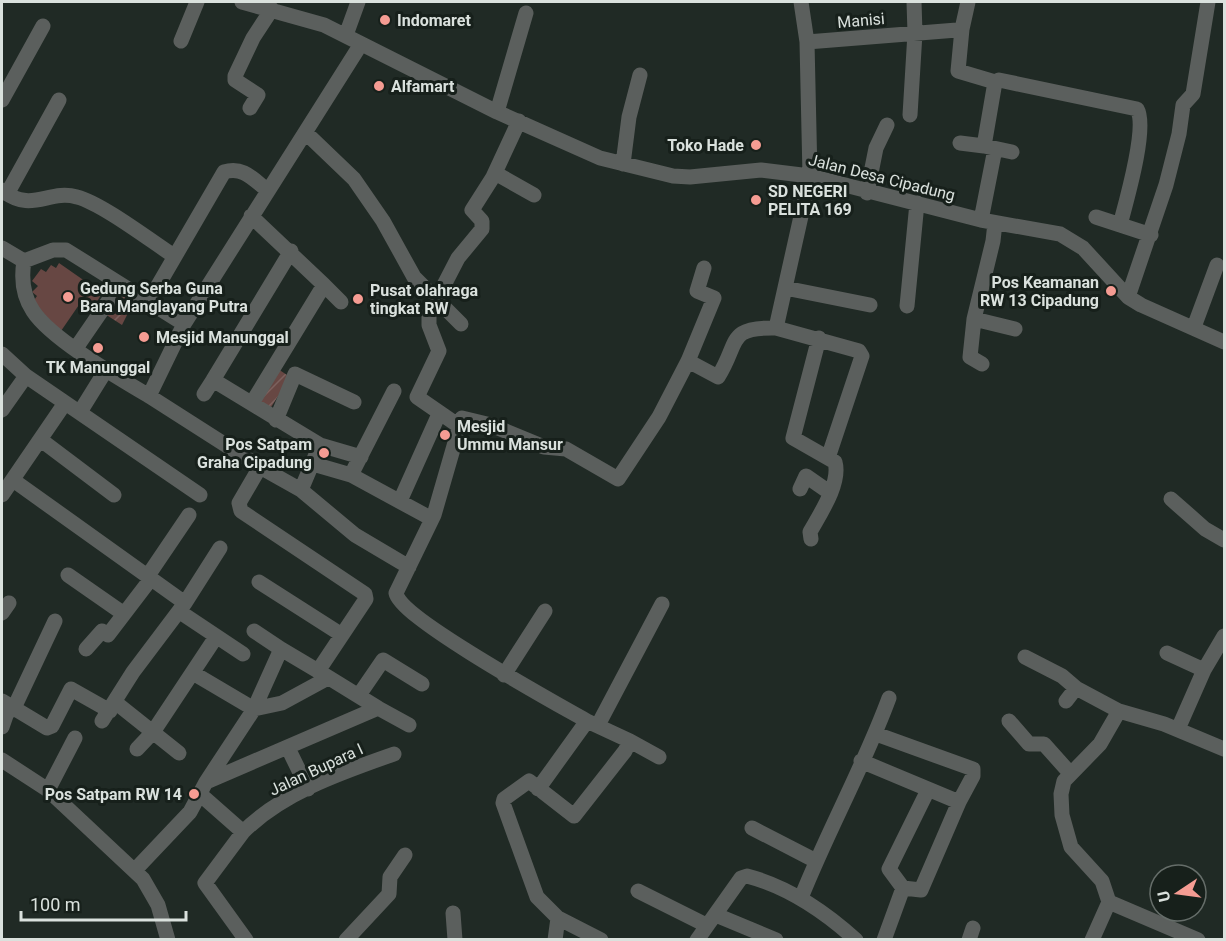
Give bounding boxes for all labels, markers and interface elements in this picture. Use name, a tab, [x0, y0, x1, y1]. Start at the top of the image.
street label: Manisi	[837, 9, 886, 32]
place label: Indomaret	[397, 11, 471, 30]
marker: Indomaret	[378, 13, 392, 27]
place label: Alfamart	[391, 77, 455, 96]
marker: Alfamart	[372, 79, 386, 93]
place label: Toko Hade	[667, 136, 744, 155]
marker: Toko Hade	[749, 138, 763, 152]
street label: Jalan Desa Cipadung	[807, 150, 957, 205]
place label: SD NEGERI PELITA 169	[768, 182, 852, 219]
marker: SD NEGERI PELITA 169	[749, 193, 763, 207]
place label: Pos Keamanan RW 13 Cipadung	[980, 273, 1099, 310]
place label: Gedung Serba Guna Bara Manglayang Putra	[80, 279, 248, 316]
place label: Pusat olahraga tingkat RW	[370, 281, 479, 318]
marker: Pos Keamanan RW 13 Cipadung	[1104, 284, 1118, 298]
marker: Gedung Serba Guna Bara Manglayang Putra	[61, 290, 75, 304]
marker: Pusat olahraga tingkat RW	[351, 292, 365, 306]
place label: Mesjid Manunggal	[156, 328, 289, 347]
marker: Mesjid Manunggal	[137, 330, 151, 344]
marker: TK Manunggal	[91, 341, 105, 355]
place label: TK Manunggal	[46, 358, 150, 377]
place label: Mesjid Ummu Mansur	[457, 417, 563, 454]
marker: Mesjid Ummu Mansur	[438, 428, 452, 442]
place label: Pos Satpam Graha Cipadung	[197, 435, 312, 472]
marker: Pos Satpam Graha Cipadung	[317, 446, 331, 460]
street label: Jalan Bupara I	[266, 739, 366, 800]
place label: Pos Satpam RW 14	[45, 785, 182, 804]
marker: Pos Satpam RW 14	[187, 787, 201, 801]
north arrow	[1148, 863, 1208, 923]
scale bar	[21, 884, 186, 922]
text: U	[1153, 889, 1174, 904]
text: 100 m	[30, 894, 81, 915]

